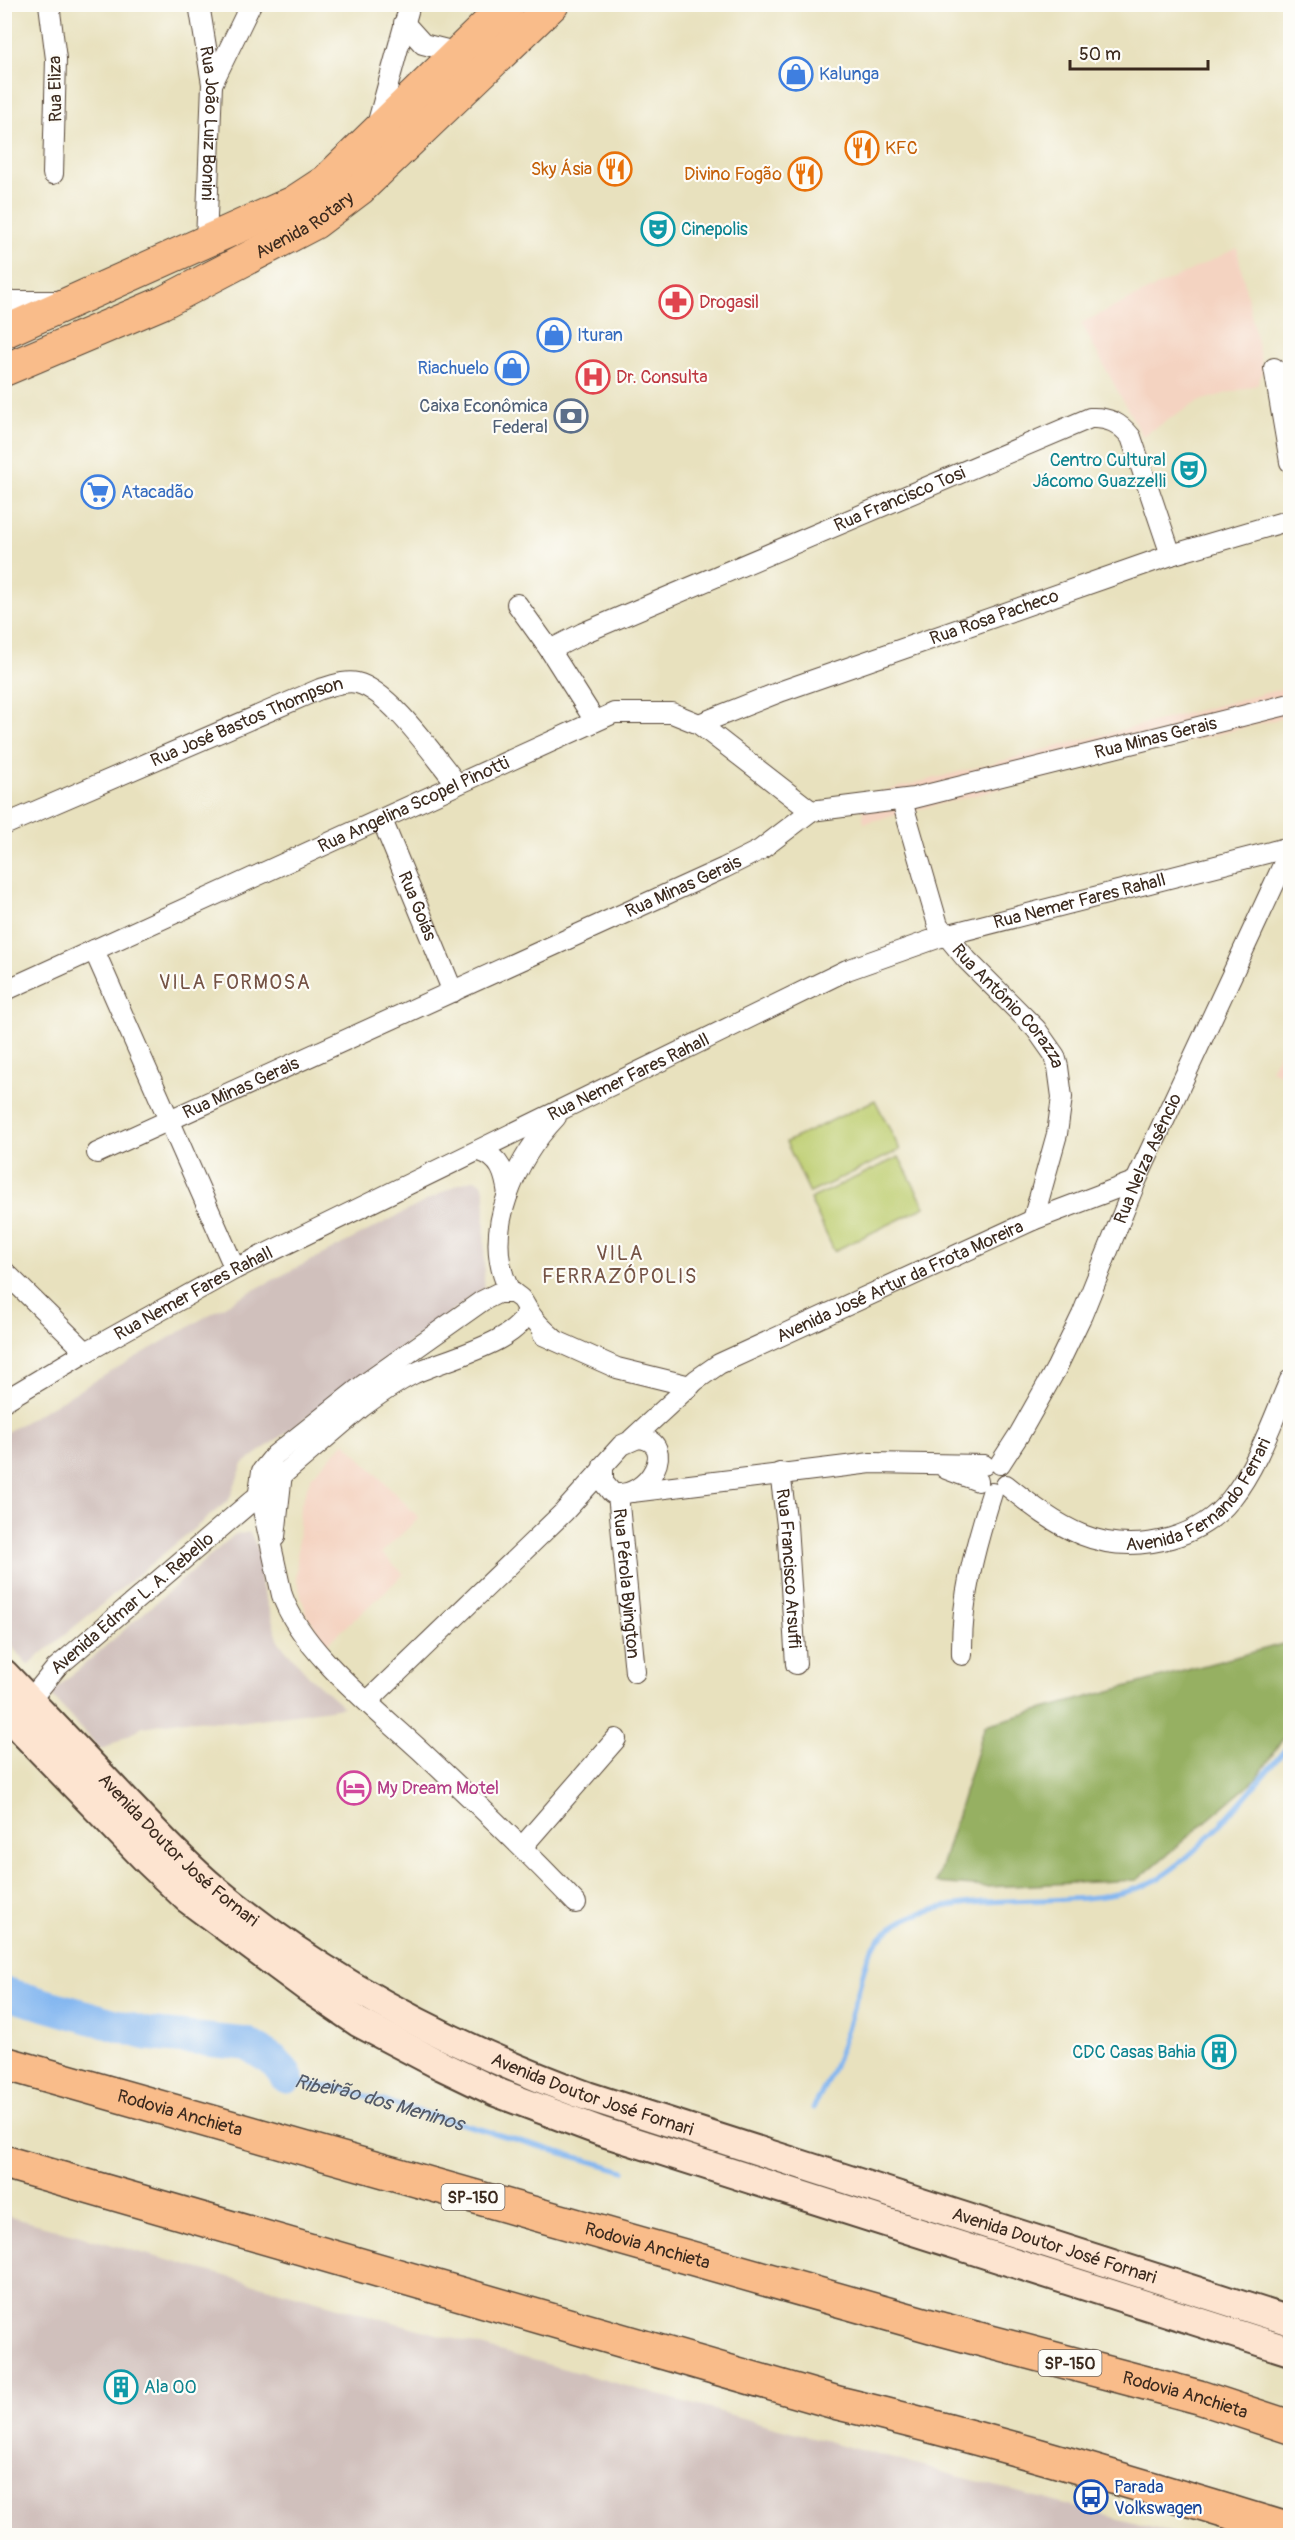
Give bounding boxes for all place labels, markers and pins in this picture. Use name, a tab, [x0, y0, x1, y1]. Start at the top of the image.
shop icon: Kalunga	[778, 56, 814, 92]
place label: Kalunga	[819, 63, 879, 86]
restaurant icon: KFC	[844, 130, 880, 166]
place label: KFC	[885, 137, 918, 160]
restaurant icon: Sky Ásia	[597, 151, 633, 187]
restaurant icon: Divino Fogão	[787, 156, 823, 192]
place label: Sky Ásia	[531, 158, 592, 181]
place label: Divino Fogão	[684, 163, 782, 186]
theatre icon: Cinepolis	[640, 211, 676, 247]
place label: Cinepolis	[681, 218, 748, 241]
pharmacy icon: Drogasil	[658, 284, 694, 320]
place label: Drogasil	[699, 291, 759, 314]
shop icon: Ituran	[536, 317, 572, 353]
place label: Ituran	[577, 324, 623, 347]
shop icon: Riachuelo	[494, 350, 530, 386]
place label: Riachuelo	[418, 357, 489, 380]
hospital icon: Dr. Consulta	[575, 359, 611, 395]
place label: Dr. Consulta	[616, 366, 708, 389]
place label: Caixa Econômica Federal	[419, 395, 548, 439]
bank icon: Caixa Econômica Federal	[553, 398, 589, 434]
place label: Centro Cultural Jácomo Guazzelli	[1032, 449, 1166, 493]
theatre icon: Centro Cultural Jácomo Guazzelli	[1171, 452, 1207, 488]
supermarket icon: Atacadão	[80, 474, 116, 510]
place label: Atacadão	[121, 481, 194, 504]
hotel icon: My Dream Motel	[336, 1770, 372, 1806]
place label: My Dream Motel	[377, 1777, 499, 1800]
building icon: CDC Casas Bahia	[1201, 2034, 1237, 2070]
place label: CDC Casas Bahia	[1072, 2041, 1196, 2064]
building icon: Ala 00	[103, 2369, 139, 2405]
place label: Ala 00	[144, 2376, 197, 2399]
place label: Parada Volkswagen	[1114, 2476, 1203, 2520]
bus stop icon: Parada Volkswagen	[1073, 2479, 1109, 2515]

